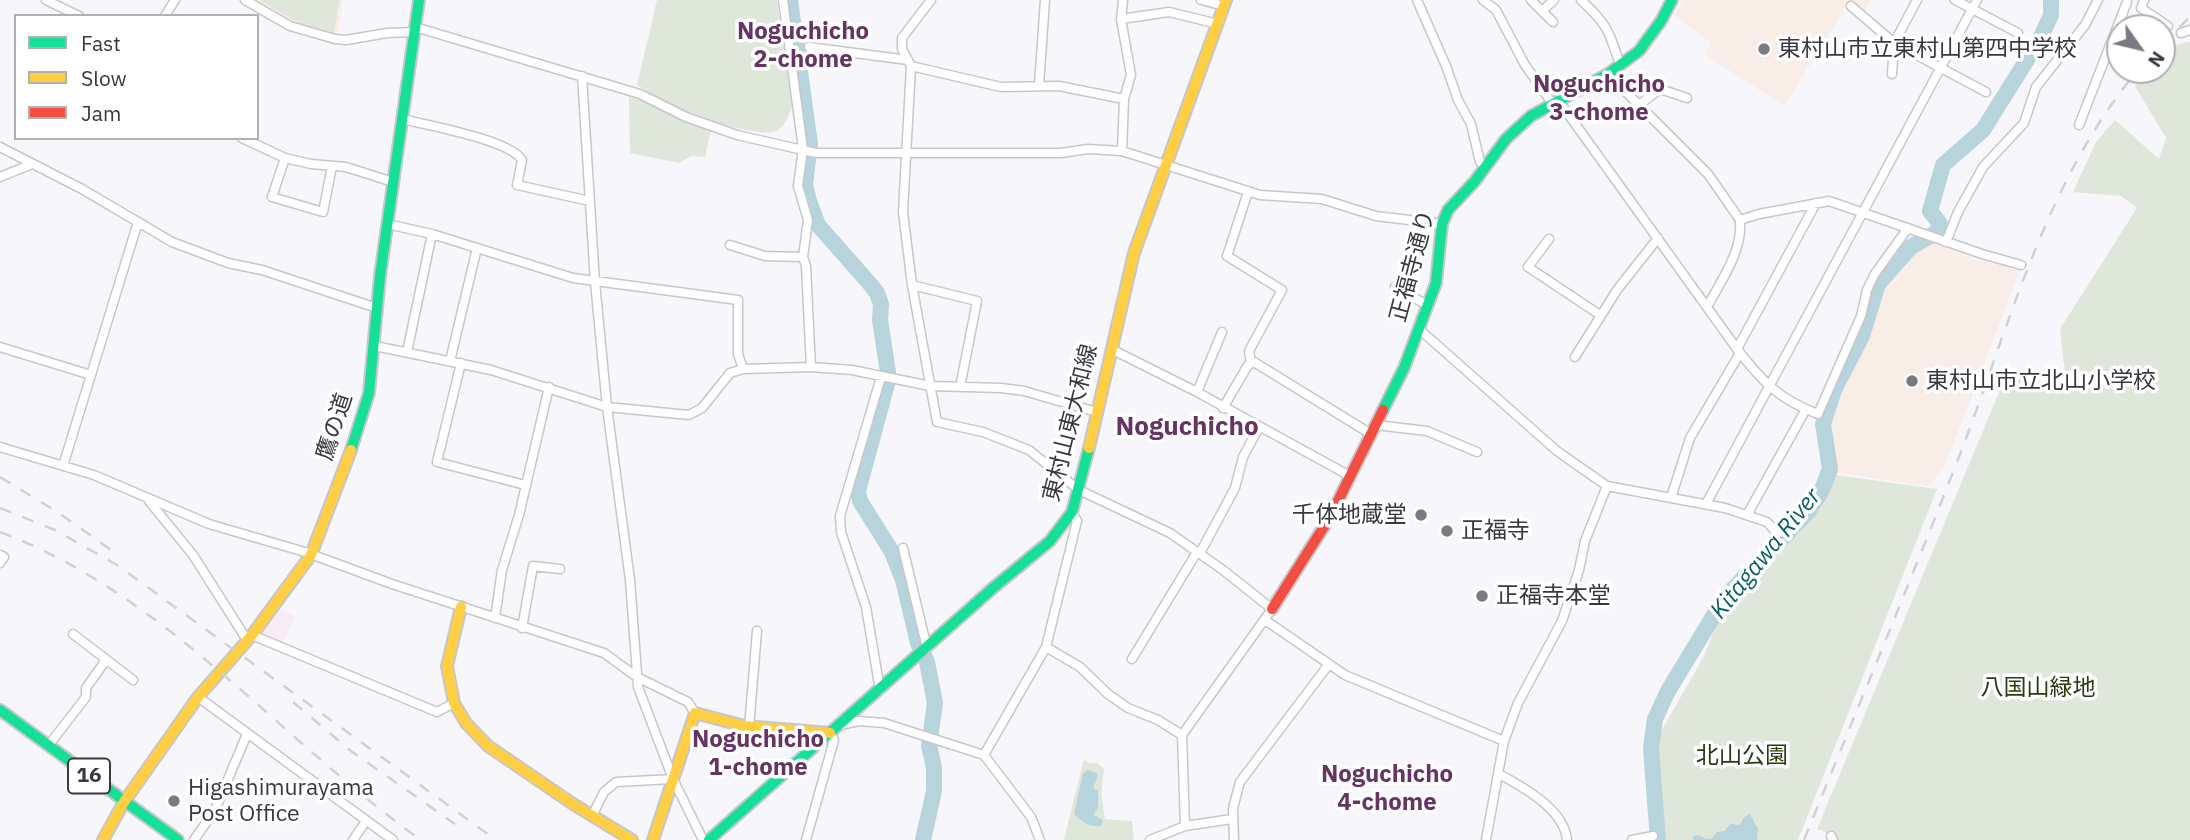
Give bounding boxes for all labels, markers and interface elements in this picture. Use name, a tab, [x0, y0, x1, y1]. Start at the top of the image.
legend	[14, 14, 259, 140]
north arrow	[2106, 14, 2176, 84]
district label: Noguchicho 2-chome	[737, 18, 869, 74]
text: Fast	[81, 29, 121, 57]
place label: 東村山市立東村山第四中学校	[1778, 35, 2077, 63]
marker: 東村山市立東村山第四中学校	[1756, 41, 1772, 57]
text: N	[2143, 47, 2171, 72]
text: Slow	[81, 64, 127, 92]
district label: Noguchicho 3-chome	[1533, 71, 1665, 127]
text: Jam	[81, 99, 121, 127]
street label: 正福寺通り	[1385, 207, 1441, 325]
street label: 東村山東大和線	[1038, 342, 1104, 504]
place label: 東村山市立北山小学校	[1926, 367, 2156, 395]
marker: 東村山市立北山小学校	[1904, 373, 1920, 389]
street label: 鷹の道	[311, 390, 359, 464]
district label: Noguchicho	[1115, 411, 1259, 443]
water label: Kitagawa River	[1705, 483, 1827, 625]
place label: 千体地蔵堂	[1292, 501, 1407, 529]
marker: 千体地蔵堂	[1413, 507, 1429, 523]
place label: 正福寺	[1461, 517, 1530, 545]
marker: 正福寺	[1439, 523, 1455, 539]
place label: 正福寺本堂	[1496, 582, 1611, 610]
marker: 正福寺本堂	[1474, 588, 1490, 604]
park label: 八国山緑地	[1981, 674, 2095, 702]
district label: Noguchicho 1-chome	[692, 726, 824, 782]
park label: 北山公園	[1696, 742, 1788, 770]
road number: 16	[68, 758, 110, 794]
district label: Noguchicho 4-chome	[1321, 761, 1453, 817]
place label: Higashimurayama Post Office	[188, 774, 374, 828]
marker: Higashimurayama Post Office	[166, 793, 182, 809]

